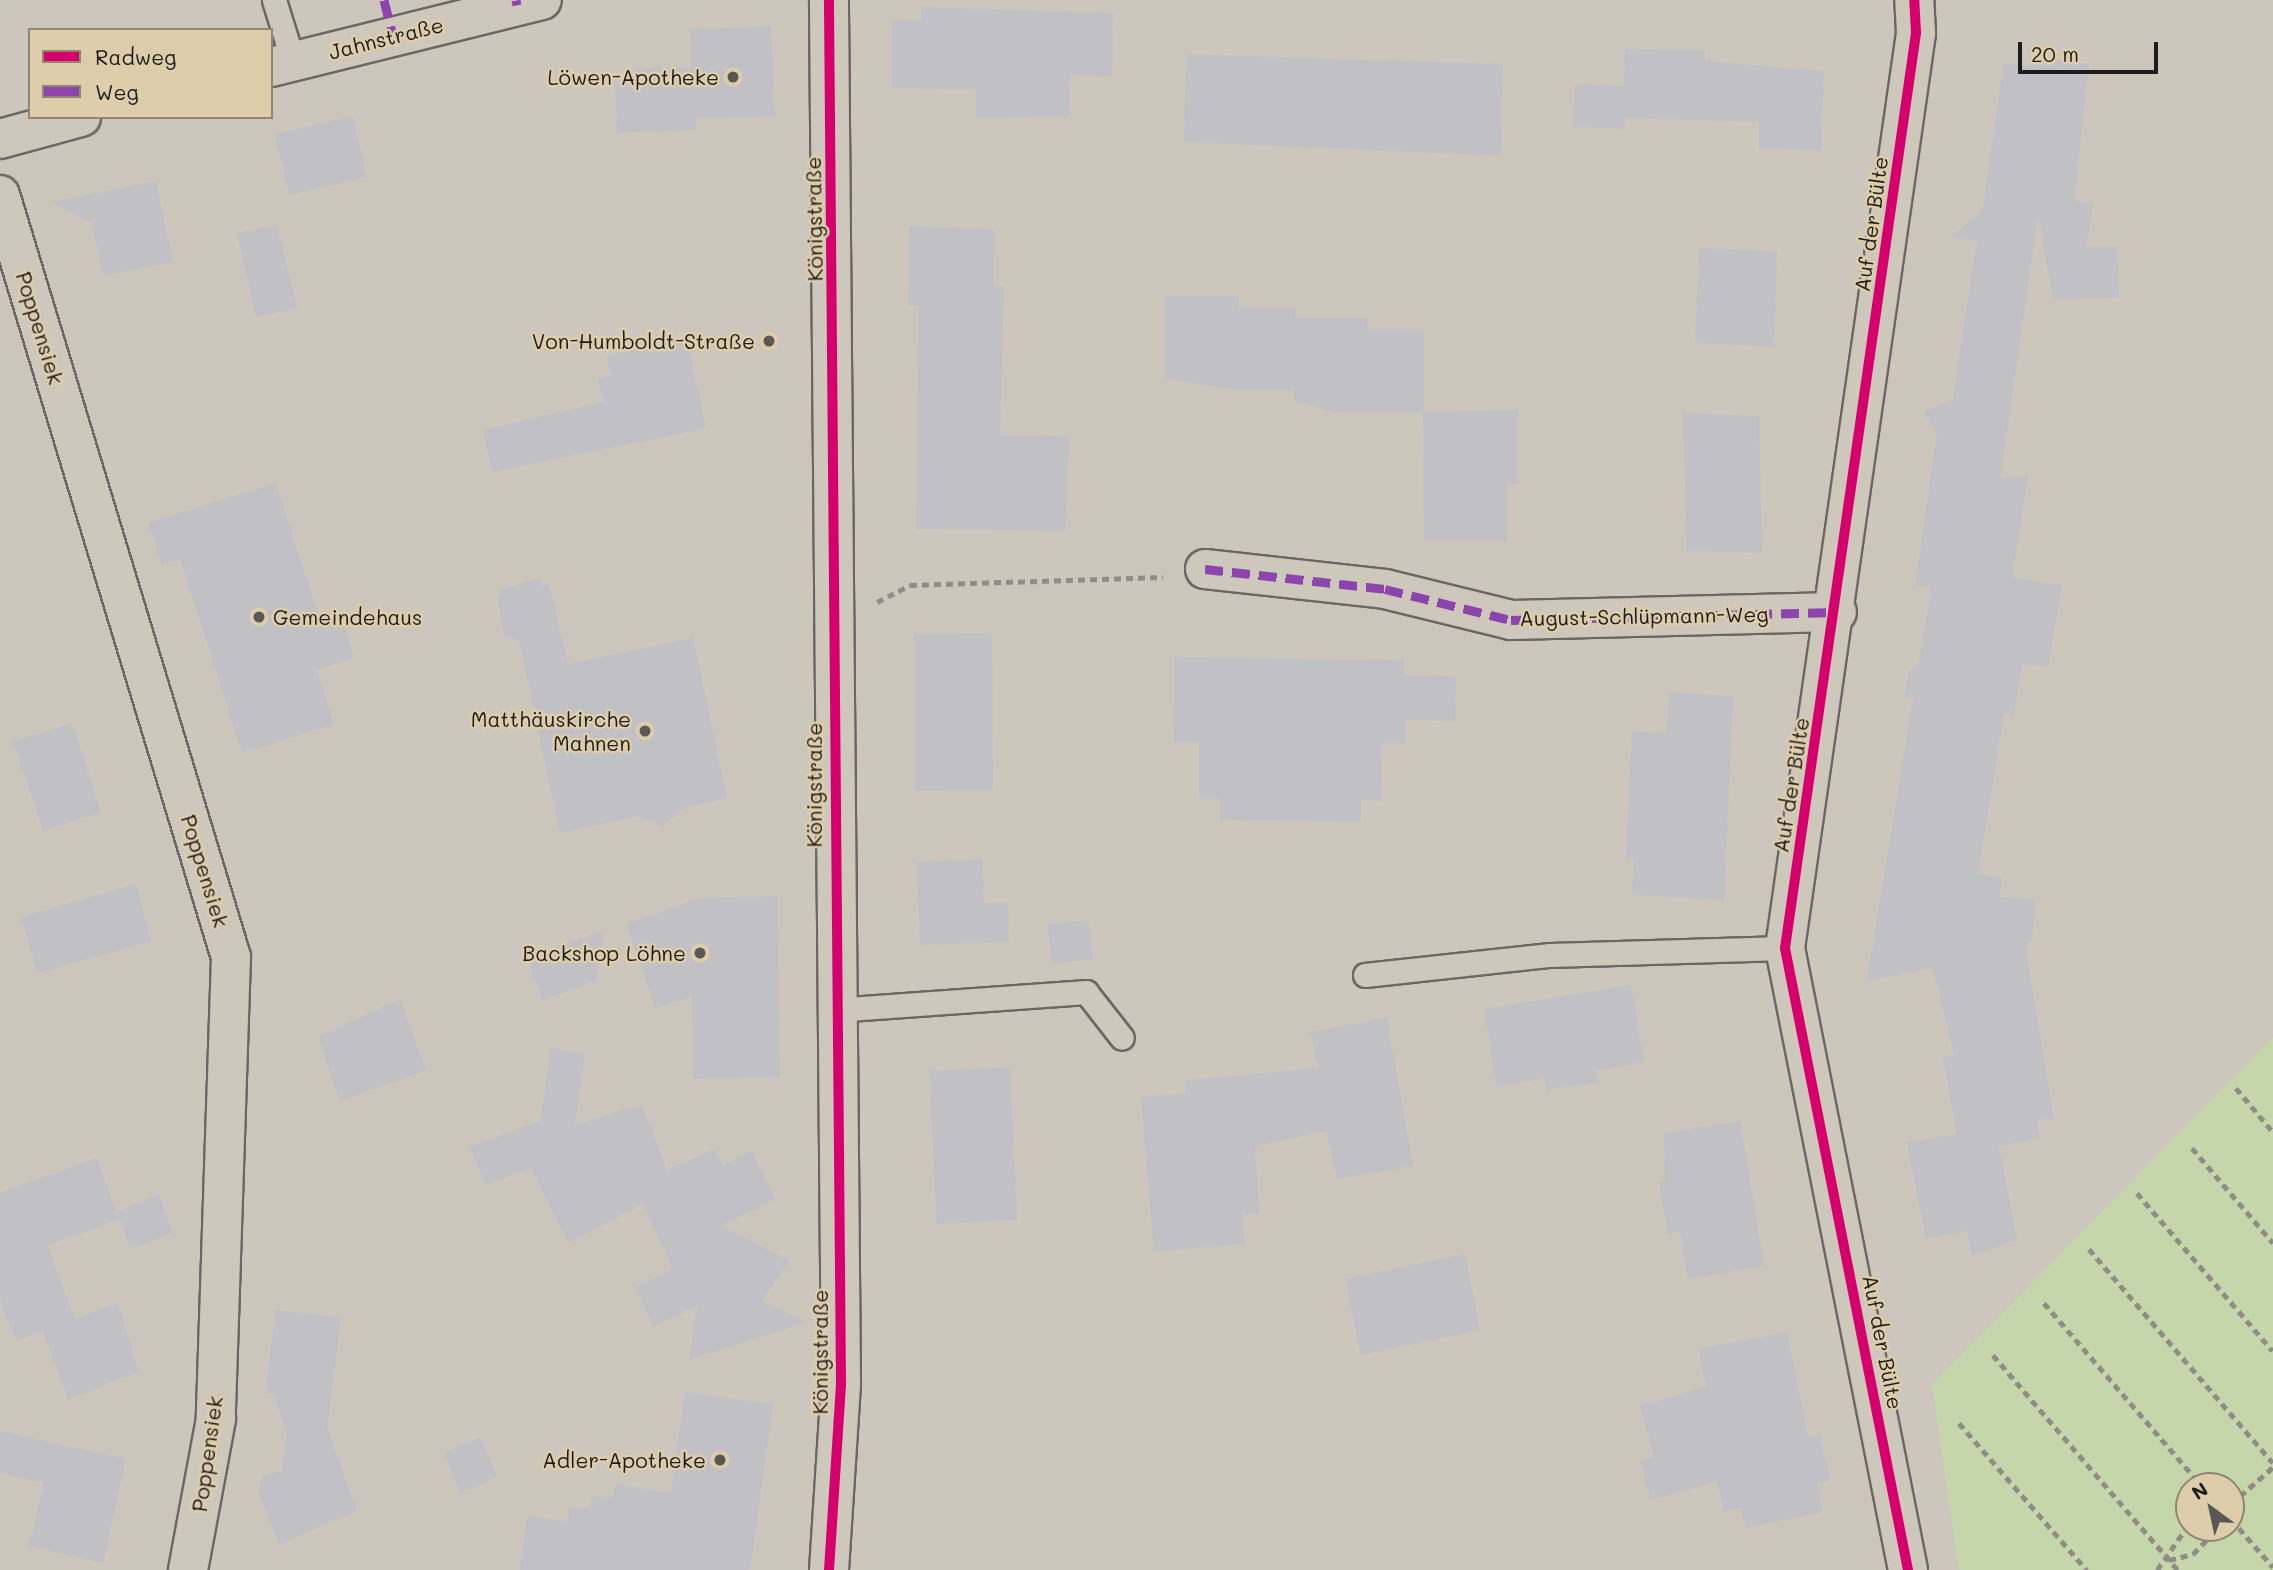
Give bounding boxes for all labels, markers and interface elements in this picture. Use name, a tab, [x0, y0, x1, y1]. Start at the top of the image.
street label: Jahnstraße	[326, 12, 446, 64]
legend	[28, 28, 273, 119]
scale bar	[2021, 28, 2161, 72]
text: 20 m	[2031, 40, 2079, 67]
text: Radweg	[95, 43, 176, 70]
place label: Löwen-Apotheke	[548, 64, 719, 90]
marker: Löwen-Apotheke	[725, 69, 741, 85]
text: Weg	[95, 78, 139, 105]
street label: Auf der Bülte	[1849, 155, 1893, 293]
street label: Königstraße	[800, 156, 828, 282]
street label: Poppensiek	[11, 269, 69, 387]
place label: Von-Humboldt-Straße	[532, 328, 755, 354]
marker: Von-Humboldt-Straße	[761, 333, 777, 349]
street label: August-Schlüpmann-Weg	[1519, 601, 1769, 631]
place label: Gemeindehaus	[273, 604, 422, 630]
marker: Gemeindehaus	[251, 609, 267, 625]
place label: Matthäuskirche Mahnen	[471, 706, 631, 756]
street label: Auf der Bülte	[1768, 716, 1814, 854]
marker: Matthäuskirche Mahnen	[637, 723, 653, 739]
street label: Königstraße	[801, 723, 827, 847]
street label: Poppensiek	[176, 812, 234, 930]
place label: Backshop Löhne	[522, 940, 686, 966]
marker: Backshop Löhne	[692, 945, 708, 961]
street label: Auf der Bülte	[1858, 1273, 1908, 1411]
street label: Königstraße	[807, 1290, 833, 1414]
street label: Poppensiek	[186, 1395, 228, 1513]
place label: Adler-Apotheke	[542, 1447, 706, 1473]
marker: Adler-Apotheke	[712, 1452, 728, 1468]
north arrow	[2175, 1472, 2245, 1542]
text: N	[2187, 1476, 2212, 1505]

